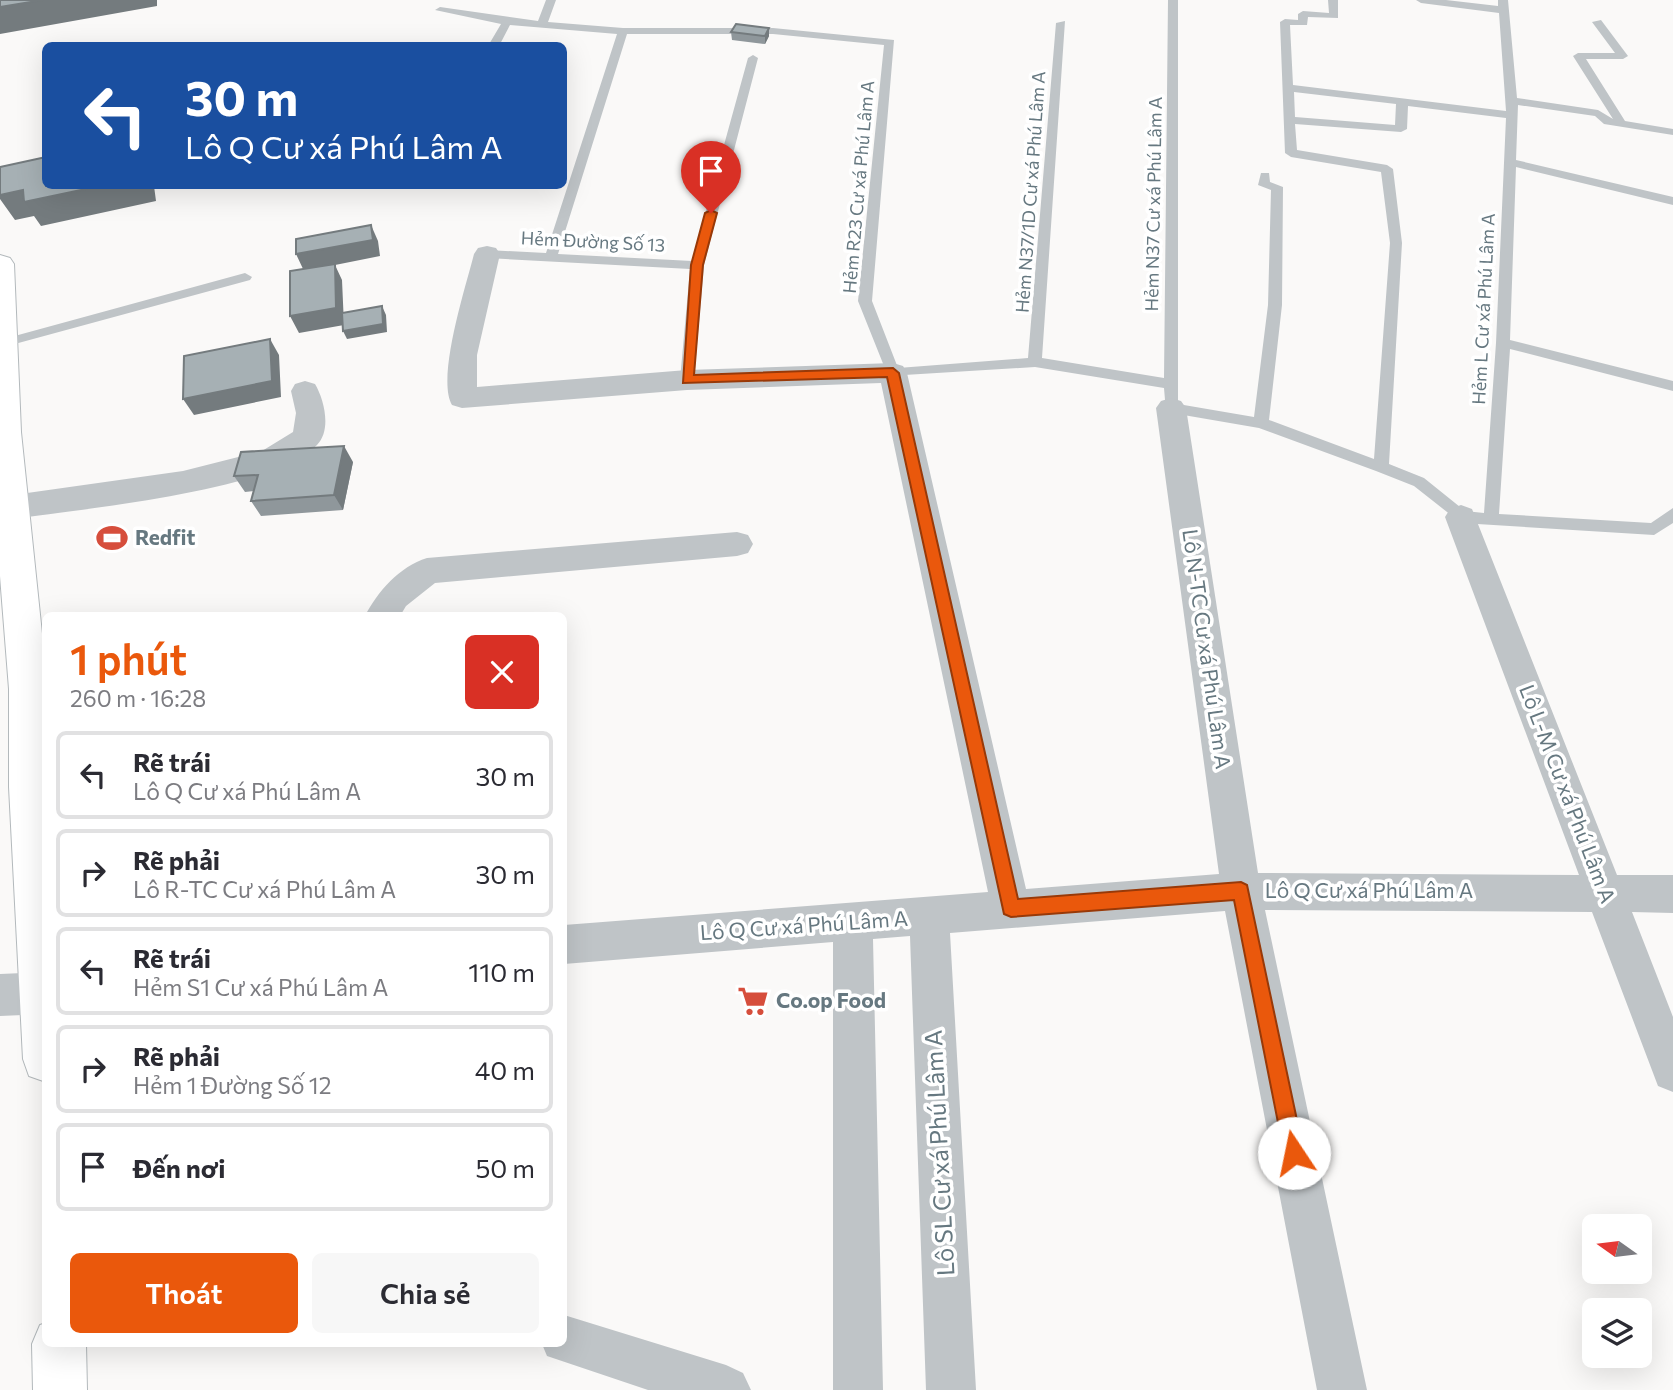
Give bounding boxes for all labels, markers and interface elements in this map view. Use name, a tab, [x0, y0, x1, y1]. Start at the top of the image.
text: 30 m	[185, 66, 298, 126]
icon: left	[70, 70, 161, 161]
street label: Hẻm N37/1D Cư xá Phú Lâm A	[1011, 70, 1049, 314]
street label: Hẻm R23 Cư xá Phú Lâm A	[838, 79, 878, 294]
street label: Hẻm N37 Cư xá Phú Lâm A	[1140, 96, 1166, 312]
text: Lô Q Cư xá Phú Lâm A	[185, 126, 503, 166]
pin	[681, 141, 741, 213]
icon: arrive	[692, 152, 730, 190]
street label: Hẻm L Cư xá Phú Lâm A	[1467, 213, 1499, 405]
street label: Hẻm Đường Số 13	[520, 226, 666, 256]
sports icon: Redfit	[95, 521, 129, 555]
place label: Redfit	[135, 524, 196, 549]
street label: Lô N-TC Cư xá Phú Lâm A	[1178, 527, 1237, 770]
text: 1 phút	[70, 632, 187, 684]
button: close	[465, 635, 539, 709]
street label: Lô L-M Cư xá Phú Lâm A	[1515, 681, 1622, 906]
text: 260 m · 16:28	[70, 684, 206, 712]
text: Rẽ trái	[133, 746, 211, 777]
icon: left	[74, 756, 112, 794]
text: 30 m	[476, 760, 535, 791]
text: Lô Q Cư xá Phú Lâm A	[133, 777, 361, 805]
text: Rẽ phải	[133, 844, 220, 875]
icon: right	[74, 854, 112, 892]
text: 30 m	[476, 858, 535, 889]
text: Lô R-TC Cư xá Phú Lâm A	[133, 875, 396, 903]
street label: Lô Q Cư xá Phú Lâm A	[1265, 877, 1473, 902]
street label: Lô Q Cư xá Phú Lâm A	[699, 905, 909, 944]
text: Rẽ trái	[133, 942, 211, 973]
icon: left	[74, 952, 112, 990]
text: 110 m	[468, 956, 535, 987]
text: Hẻm S1 Cư xá Phú Lâm A	[133, 973, 388, 1001]
supermarket icon: Co.op Food	[736, 984, 770, 1018]
place label: Co.op Food	[776, 987, 886, 1012]
street label: Lô SL Cư xá Phú Lâm A	[918, 1029, 959, 1277]
text: Rẽ phải	[133, 1040, 220, 1071]
icon: right	[74, 1050, 112, 1088]
text: 40 m	[475, 1054, 535, 1085]
text: Hẻm 1 Đường Số 12	[133, 1071, 331, 1099]
position arrow	[1257, 1116, 1331, 1190]
icon: arrive	[74, 1148, 112, 1186]
text: Đến nơi	[133, 1152, 226, 1183]
text: 50 m	[475, 1152, 535, 1183]
north arrow	[1582, 1214, 1652, 1284]
map controls	[1582, 1214, 1652, 1368]
button: Thoát	[70, 1253, 298, 1333]
button: Chia sẻ	[312, 1253, 539, 1333]
button: layers	[1582, 1298, 1652, 1368]

